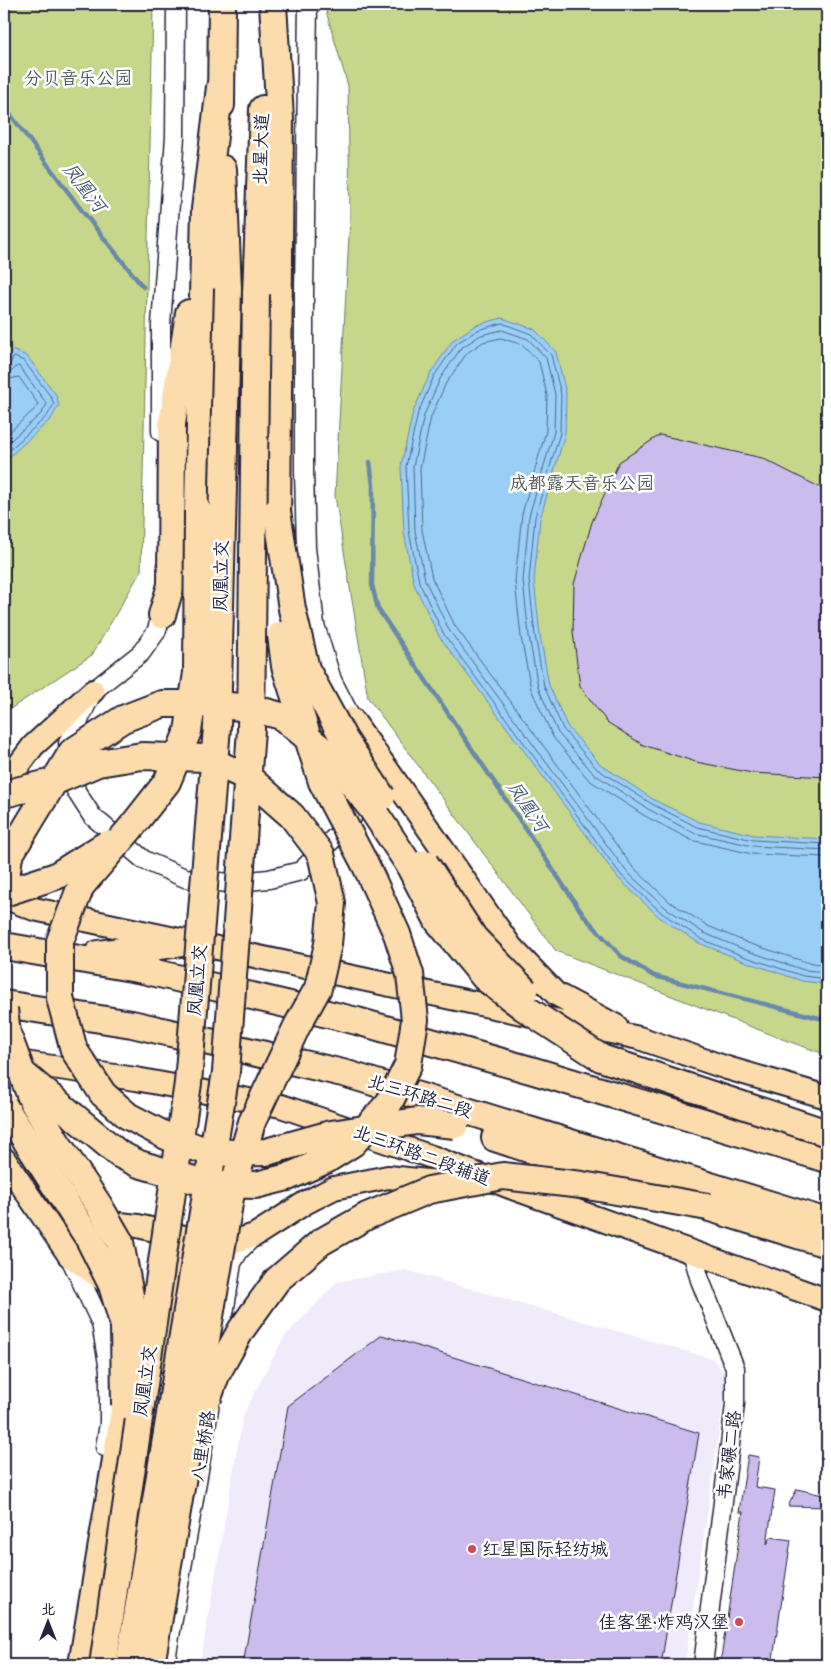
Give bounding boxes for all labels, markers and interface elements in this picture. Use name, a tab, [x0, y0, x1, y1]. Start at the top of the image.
park label: 分贝音乐公园	[24, 65, 132, 94]
street label: 北星大道	[247, 113, 278, 186]
water label: 凤凰河	[54, 157, 115, 222]
park label: 成都露天音乐公园	[510, 470, 654, 499]
street label: 凤凰立交	[207, 540, 238, 612]
water label: 凤凰河	[498, 775, 556, 842]
street label: 凤凰立交	[181, 943, 216, 1017]
street label: 北三环路二段	[364, 1068, 475, 1127]
street label: 北三环路二段辅道	[349, 1118, 494, 1195]
street label: 凤凰立交	[127, 1344, 166, 1419]
street label: 八里桥路	[185, 1408, 224, 1484]
street label: 韦家碾二路	[711, 1409, 750, 1502]
place label: 红星国际轻纺城	[482, 1536, 608, 1565]
marker: 红星国际轻纺城	[466, 1543, 478, 1555]
north arrow	[22, 1596, 72, 1646]
text: 北	[41, 1599, 55, 1621]
place label: 佳客堡·炸鸡汉堡	[599, 1609, 729, 1638]
marker: 佳客堡·炸鸡汉堡	[733, 1616, 745, 1628]

